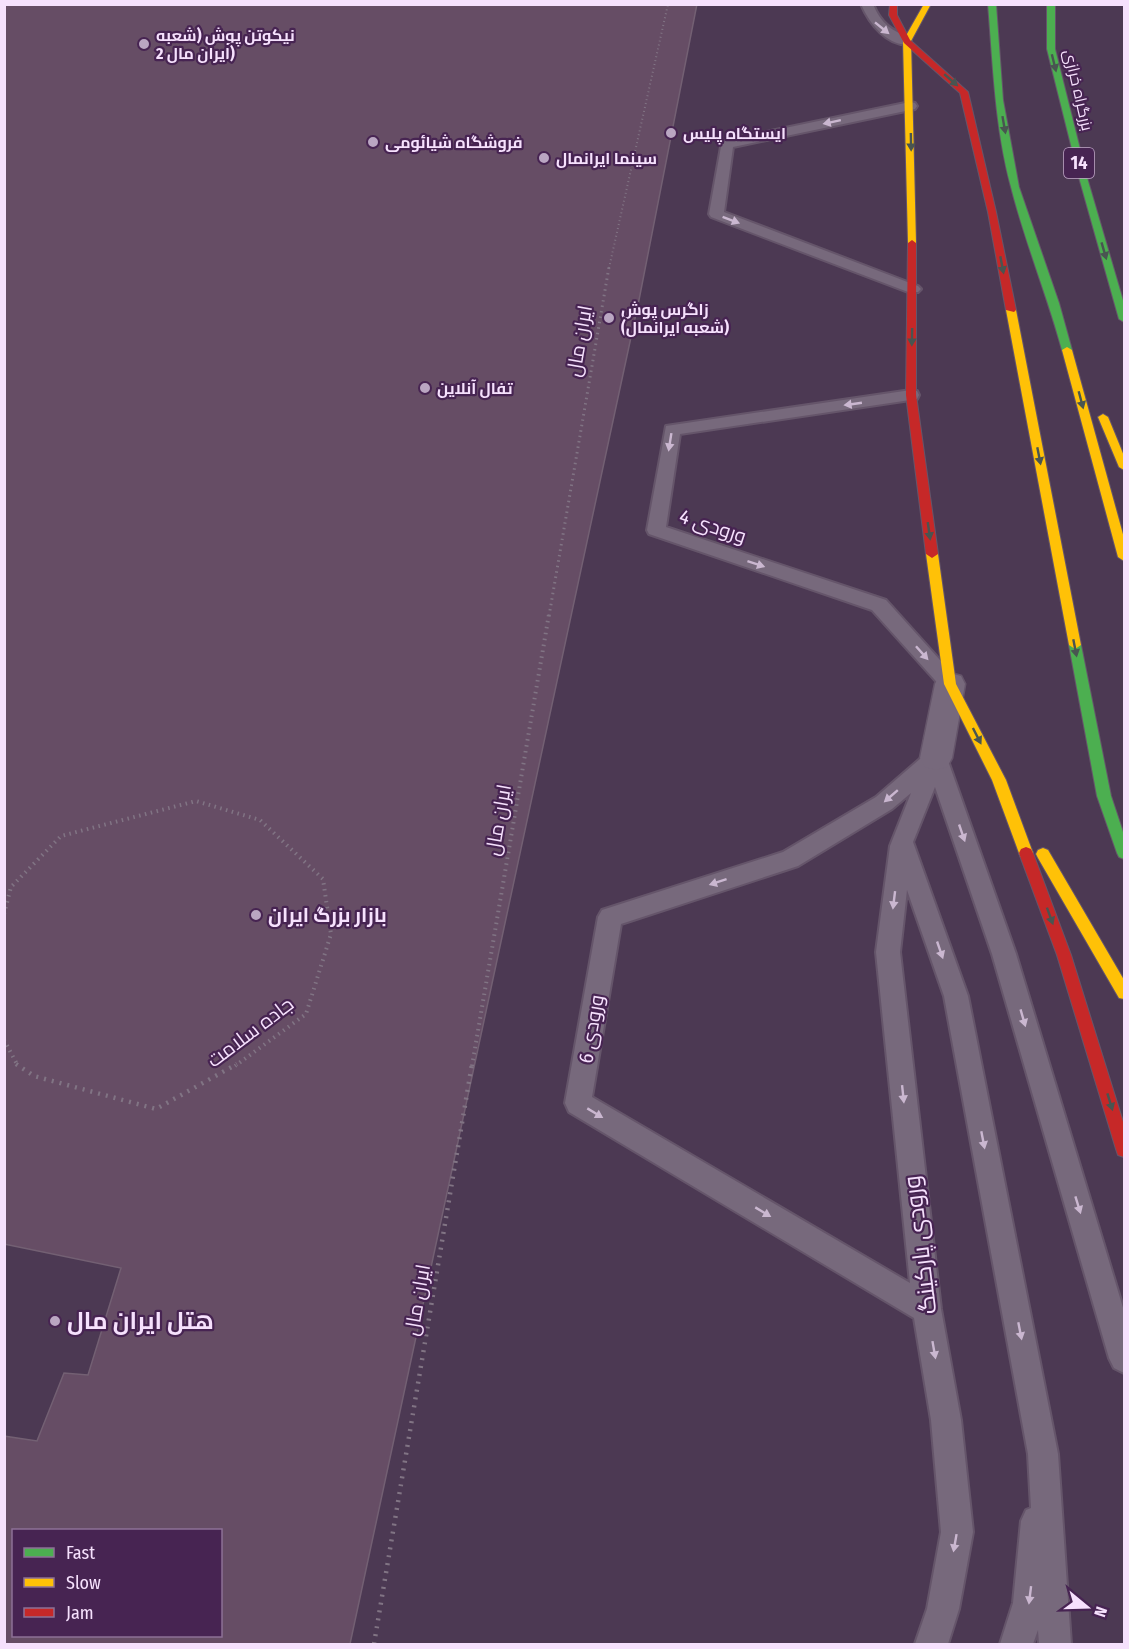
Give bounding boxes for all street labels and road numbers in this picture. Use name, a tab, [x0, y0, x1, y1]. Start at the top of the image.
street label: بزرگراه خرازی	[1059, 48, 1097, 133]
road number: 14	[1064, 148, 1094, 178]
street label: ایران مال	[561, 303, 598, 379]
street label: ورودی 4	[676, 504, 750, 549]
street label: ایران مال	[480, 782, 517, 858]
street label: جاده سلامت	[202, 992, 298, 1072]
street label: ورودی 6	[573, 993, 610, 1065]
street label: ورودی پارکینگ	[898, 1174, 944, 1316]
street label: ایران مال	[399, 1262, 436, 1338]

